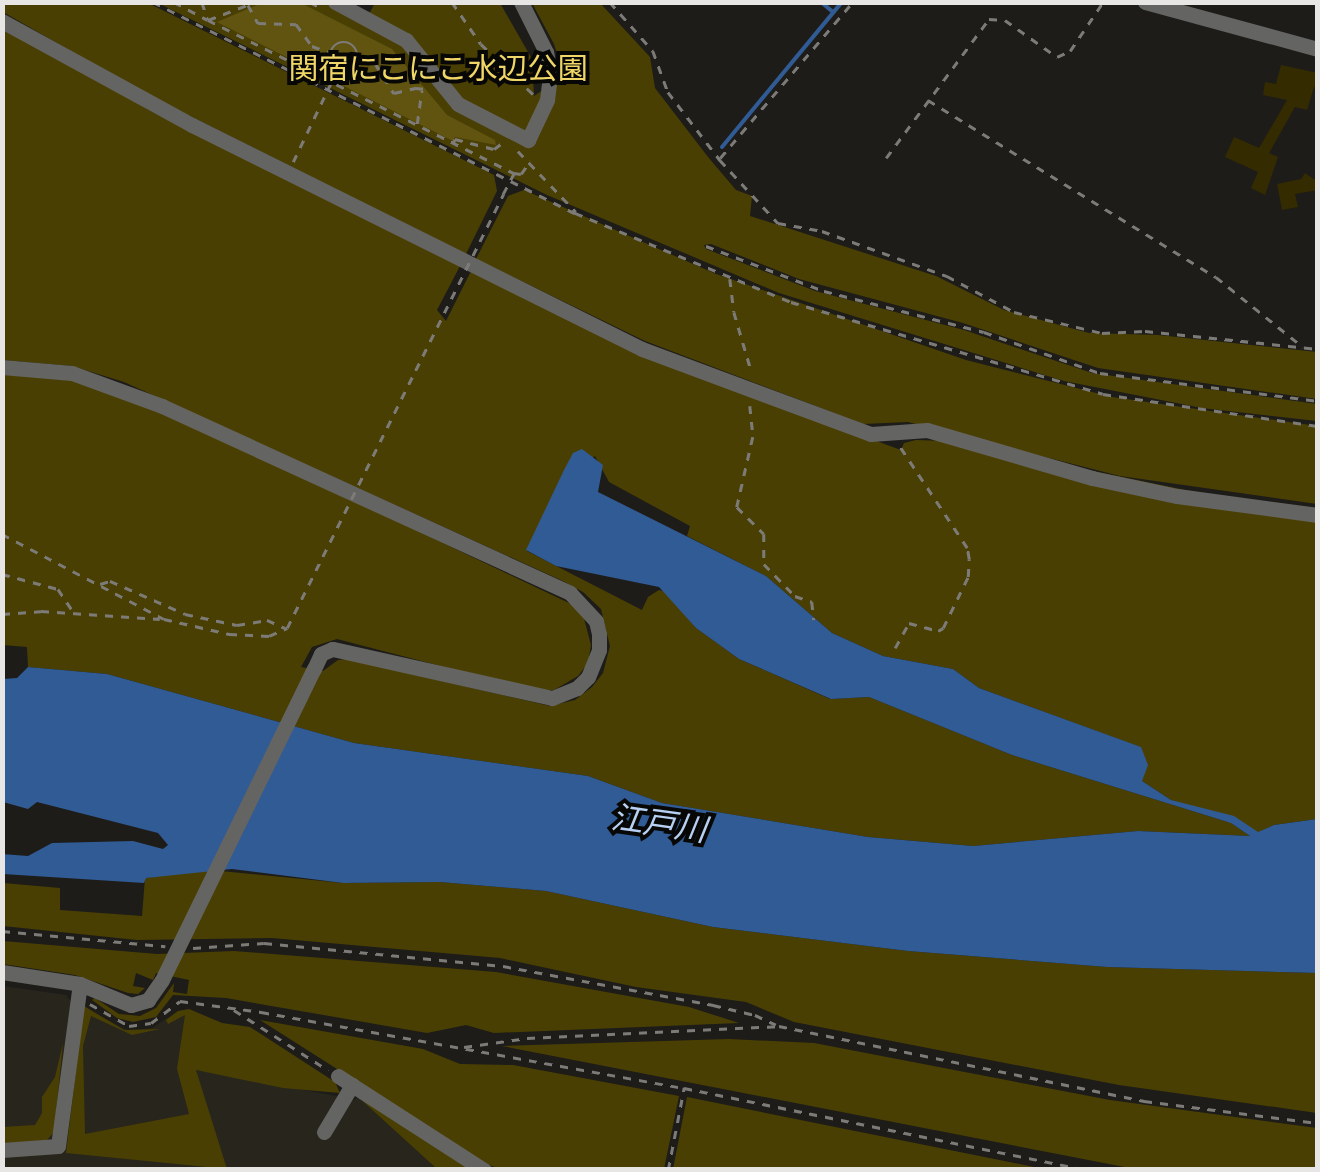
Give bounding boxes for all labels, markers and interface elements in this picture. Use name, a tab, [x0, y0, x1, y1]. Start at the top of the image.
park label: 関宿にこにこ水辺公園	[288, 51, 588, 87]
water label: 江戸川	[609, 798, 709, 850]

